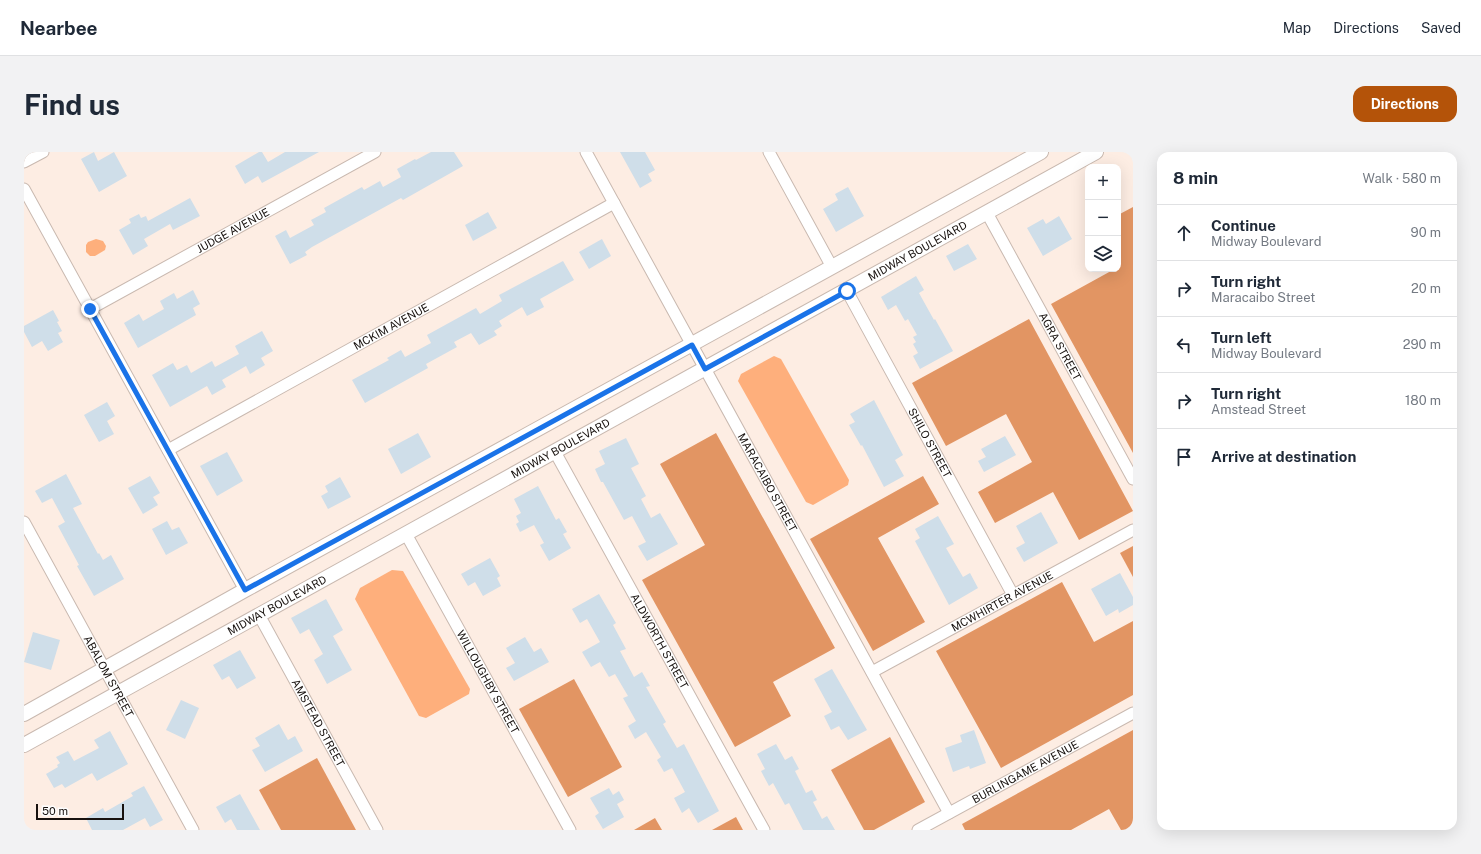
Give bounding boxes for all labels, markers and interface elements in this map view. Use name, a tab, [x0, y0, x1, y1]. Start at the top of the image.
text: Nearbee	[20, 17, 98, 39]
text: Map	[1283, 20, 1311, 36]
text: Directions	[1333, 20, 1399, 36]
text: Saved	[1421, 20, 1461, 36]
button: Directions	[1353, 86, 1457, 122]
text: Find us	[24, 88, 120, 121]
map controls	[1085, 164, 1121, 272]
button: +	[1085, 164, 1121, 200]
text: 8 min	[1173, 168, 1218, 188]
text: Walk · 580 m	[1363, 171, 1441, 186]
button: −	[1085, 200, 1121, 236]
street label: JUDGE AVENUE	[194, 205, 271, 255]
text: Continue	[1211, 217, 1276, 234]
street label: MIDWAY BOULEVARD	[866, 218, 969, 283]
icon: ahead	[1173, 222, 1195, 244]
text: 90 m	[1411, 225, 1441, 240]
text: Midway Boulevard	[1211, 234, 1321, 249]
button: layers	[1085, 236, 1121, 272]
text: Turn right	[1211, 273, 1281, 290]
icon: right	[1173, 278, 1195, 300]
text: 20 m	[1411, 281, 1441, 296]
route start	[838, 282, 856, 300]
text: Maracaibo Street	[1211, 290, 1315, 305]
route end	[81, 300, 99, 318]
street label: MCKIM AVENUE	[351, 301, 431, 352]
street label: AGRA STREET	[1037, 310, 1084, 382]
text: Turn left	[1211, 329, 1272, 346]
icon: left	[1173, 334, 1195, 356]
text: 290 m	[1403, 337, 1441, 352]
text: Midway Boulevard	[1211, 346, 1321, 361]
text: Turn right	[1211, 385, 1281, 402]
icon: right	[1173, 390, 1195, 412]
text: 180 m	[1405, 393, 1441, 408]
text: Amstead Street	[1211, 402, 1306, 417]
street label: SHILO STREET	[906, 406, 954, 480]
street label: MIDWAY BOULEVARD	[509, 416, 612, 480]
street label: MARACAIBO STREET	[736, 431, 800, 534]
icon: arrive	[1173, 446, 1195, 468]
text: Arrive at destination	[1211, 448, 1356, 465]
street label: MCWHIRTER AVENUE	[949, 569, 1055, 634]
street label: MIDWAY BOULEVARD	[225, 573, 329, 637]
street label: ALDWORTH STREET	[628, 591, 691, 691]
street label: WILLOUGHBY STREET	[455, 628, 522, 736]
street label: ABALOM STREET	[81, 633, 136, 720]
street label: AMSTEAD STREET	[289, 677, 347, 769]
street label: BURLINGAME AVENUE	[970, 738, 1081, 805]
scale bar	[36, 802, 124, 821]
text: 50 m	[42, 805, 68, 817]

